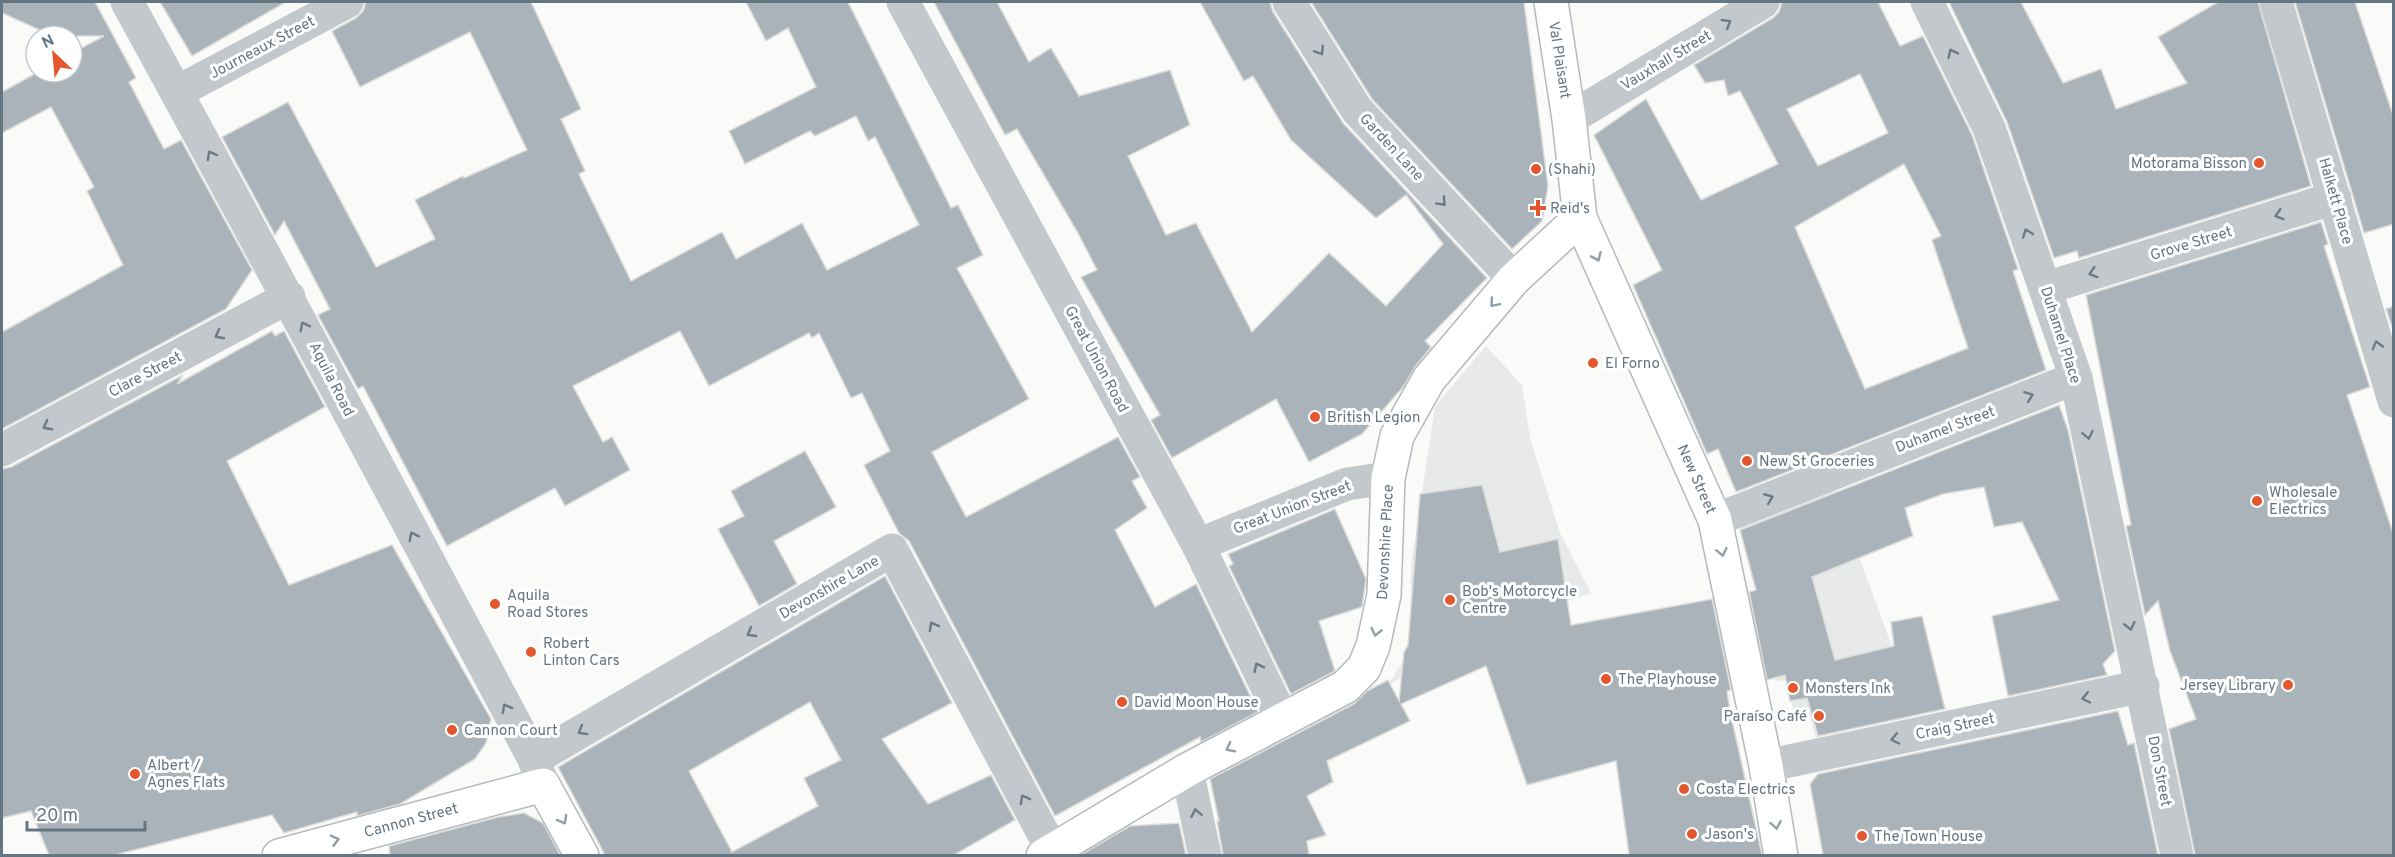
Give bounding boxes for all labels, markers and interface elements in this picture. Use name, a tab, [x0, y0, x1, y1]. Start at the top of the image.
street label: Journeaux Street	[207, 13, 319, 84]
one-way arrow	[1721, 19, 1731, 31]
street label: Val Plaisant	[1543, 20, 1574, 100]
north arrow	[24, 24, 84, 84]
street label: Vauxhall Street	[1618, 27, 1715, 96]
text: N	[39, 31, 58, 54]
one-way arrow	[1312, 45, 1324, 55]
one-way arrow	[1948, 48, 1960, 59]
street label: Garden Lane	[1355, 110, 1427, 186]
one-way arrow	[207, 150, 218, 161]
place label: Motorama Bisson	[2131, 155, 2247, 174]
marker: Motorama Bisson	[2252, 156, 2266, 170]
street label: Halkett Place	[2313, 156, 2356, 247]
place label: (Shahi)	[1548, 161, 1596, 180]
marker: (Shahi)	[1529, 162, 1543, 176]
one-way arrow	[1435, 195, 1446, 206]
place label: Reid's	[1550, 200, 1590, 219]
marker: Reid's	[1531, 201, 1545, 215]
one-way arrow	[2274, 208, 2285, 220]
street label: Grove Street	[2148, 223, 2235, 266]
one-way arrow	[2021, 228, 2034, 239]
one-way arrow	[1590, 250, 1602, 261]
one-way arrow	[2088, 266, 2099, 278]
street label: Duhamel Place	[2035, 285, 2084, 386]
one-way arrow	[1490, 296, 1501, 307]
street label: Great Union Road	[1060, 303, 1132, 416]
one-way arrow	[300, 322, 311, 332]
one-way arrow	[214, 327, 225, 339]
street label: Aquila Road	[304, 339, 357, 420]
one-way arrow	[2372, 340, 2384, 351]
street label: Clare Street	[106, 348, 186, 403]
place label: El Forno	[1605, 355, 1660, 374]
marker: El Forno	[1586, 356, 1600, 370]
one-way arrow	[2023, 391, 2034, 403]
street label: Duhamel Street	[1893, 403, 1998, 458]
place label: British Legion	[1327, 409, 1420, 428]
marker: British Legion	[1308, 410, 1322, 424]
one-way arrow	[42, 419, 53, 430]
one-way arrow	[2081, 430, 2094, 440]
street label: New Street	[1672, 442, 1719, 517]
place label: New St Groceries	[1759, 453, 1875, 472]
marker: New St Groceries	[1740, 454, 1754, 468]
street label: Great Union Street	[1231, 477, 1354, 540]
street label: Devonshire Place	[1374, 484, 1399, 600]
place label: Wholesale Electrics	[2269, 484, 2337, 520]
one-way arrow	[1764, 493, 1774, 506]
marker: Wholesale Electrics	[2250, 494, 2264, 508]
one-way arrow	[409, 531, 421, 542]
one-way arrow	[1715, 547, 1728, 557]
street label: Devonshire Lane	[777, 552, 883, 624]
place label: Bob's Motorcycle Centre	[1462, 583, 1577, 619]
place label: Aquila Road Stores	[507, 587, 588, 623]
marker: Bob's Motorcycle Centre	[1443, 593, 1457, 607]
marker: Aquila Road Stores	[488, 597, 502, 611]
one-way arrow	[2123, 621, 2136, 631]
one-way arrow	[929, 622, 940, 633]
one-way arrow	[747, 625, 757, 637]
one-way arrow	[1370, 627, 1383, 637]
place label: Robert Linton Cars	[543, 635, 620, 671]
marker: Robert Linton Cars	[524, 645, 538, 659]
one-way arrow	[1253, 663, 1265, 674]
place label: The Playhouse	[1618, 671, 1717, 690]
marker: The Playhouse	[1599, 672, 1613, 686]
place label: Jersey Library	[2180, 677, 2276, 696]
marker: Jersey Library	[2281, 678, 2295, 692]
place label: Monsters Ink	[1805, 680, 1891, 699]
marker: Monsters Ink	[1786, 681, 1800, 695]
one-way arrow	[2081, 691, 2091, 704]
place label: David Moon House	[1134, 694, 1259, 713]
marker: David Moon House	[1115, 695, 1129, 709]
one-way arrow	[502, 703, 513, 714]
place label: Paraíso Café	[1723, 708, 1807, 727]
marker: Paraíso Café	[1812, 709, 1826, 723]
street label: Craig Street	[1914, 710, 1997, 745]
place label: Cannon Court	[464, 722, 558, 741]
marker: Cannon Court	[445, 723, 459, 737]
one-way arrow	[578, 724, 588, 735]
one-way arrow	[1890, 731, 1900, 744]
street label: Don Street	[2142, 734, 2175, 808]
one-way arrow	[1225, 740, 1236, 752]
place label: Albert / Agnes Flats	[147, 757, 225, 793]
marker: Albert / Agnes Flats	[128, 767, 142, 781]
place label: Costa Electrics	[1696, 781, 1795, 800]
marker: Costa Electrics	[1677, 782, 1691, 796]
scale bar	[27, 794, 146, 832]
one-way arrow	[1020, 794, 1031, 805]
street label: Cannon Street	[362, 800, 461, 843]
text: 20 m	[36, 805, 78, 828]
one-way arrow	[1190, 808, 1203, 818]
one-way arrow	[556, 814, 567, 824]
one-way arrow	[1769, 820, 1782, 830]
place label: Jason's	[1704, 826, 1754, 845]
marker: Jason's	[1685, 827, 1699, 841]
place label: The Town House	[1874, 828, 1983, 847]
marker: The Town House	[1855, 829, 1869, 843]
one-way arrow	[330, 835, 340, 848]

